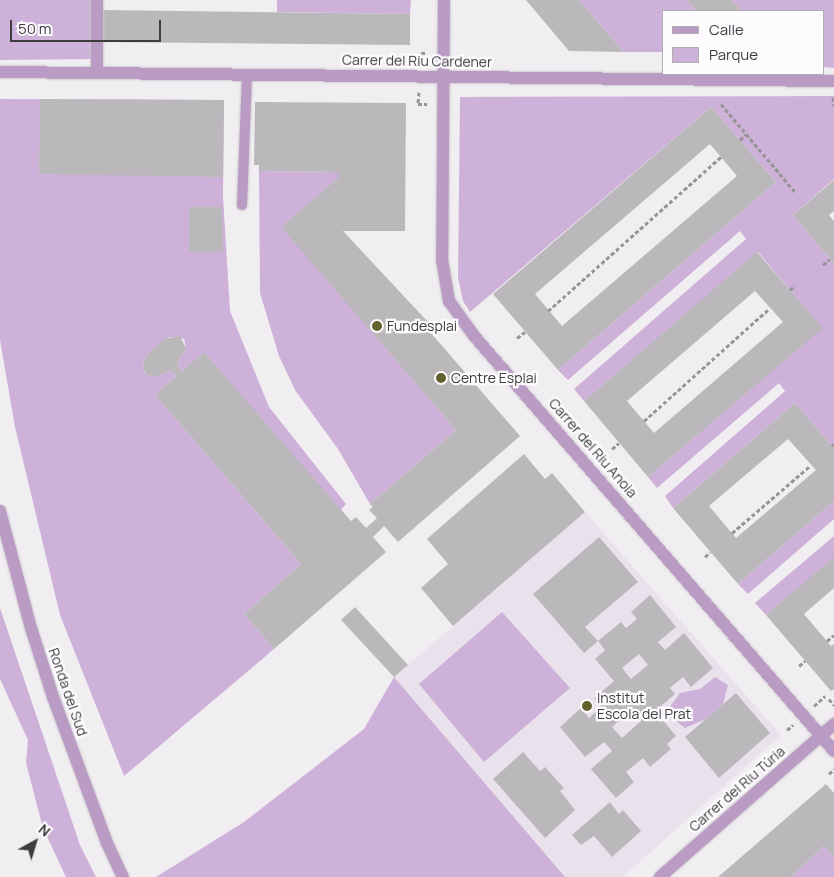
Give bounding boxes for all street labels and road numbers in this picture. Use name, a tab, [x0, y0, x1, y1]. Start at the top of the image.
street label: Carrer del Riu Cardener	[342, 51, 492, 71]
street label: Carrer del Riu Anoia	[545, 395, 641, 501]
street label: Ronda del Sud	[45, 646, 91, 738]
street label: Carrer del Riu Túria	[686, 743, 788, 835]

